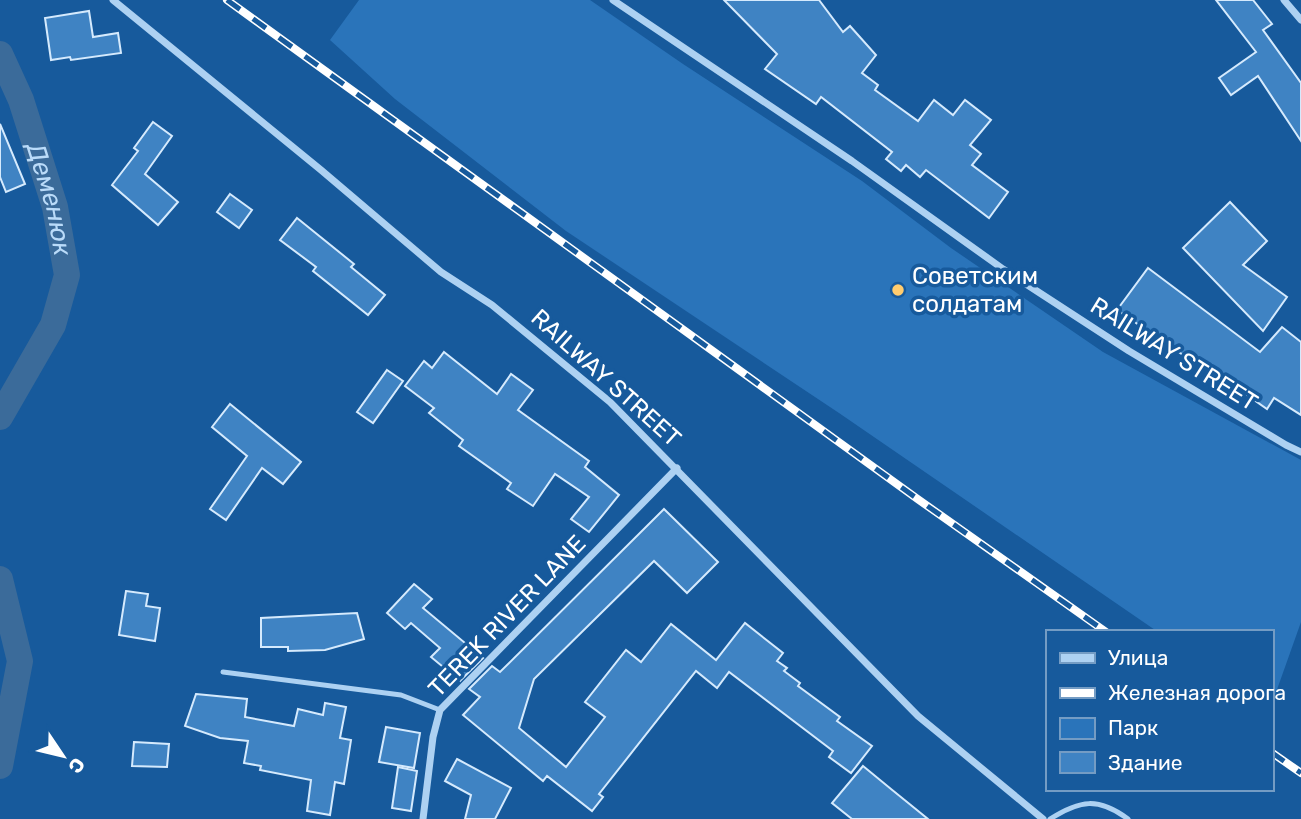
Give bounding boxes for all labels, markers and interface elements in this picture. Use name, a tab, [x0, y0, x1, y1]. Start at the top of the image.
water label: Деменюк	[19, 137, 79, 258]
place label: Советским солдатам	[912, 262, 1038, 318]
marker: Советским солдатам	[890, 282, 906, 298]
street label: RAILWAY STREET	[1085, 291, 1263, 417]
street label: RAILWAY STREET	[525, 303, 687, 453]
street label: TEREK RIVER LANE	[423, 529, 591, 703]
legend	[1046, 630, 1273, 791]
text: Улица	[1108, 645, 1168, 670]
text: Железная дорога	[1108, 680, 1286, 705]
text: Парк	[1108, 715, 1158, 740]
north arrow	[28, 721, 98, 791]
text: Здание	[1108, 750, 1183, 775]
text: С	[63, 753, 90, 778]

